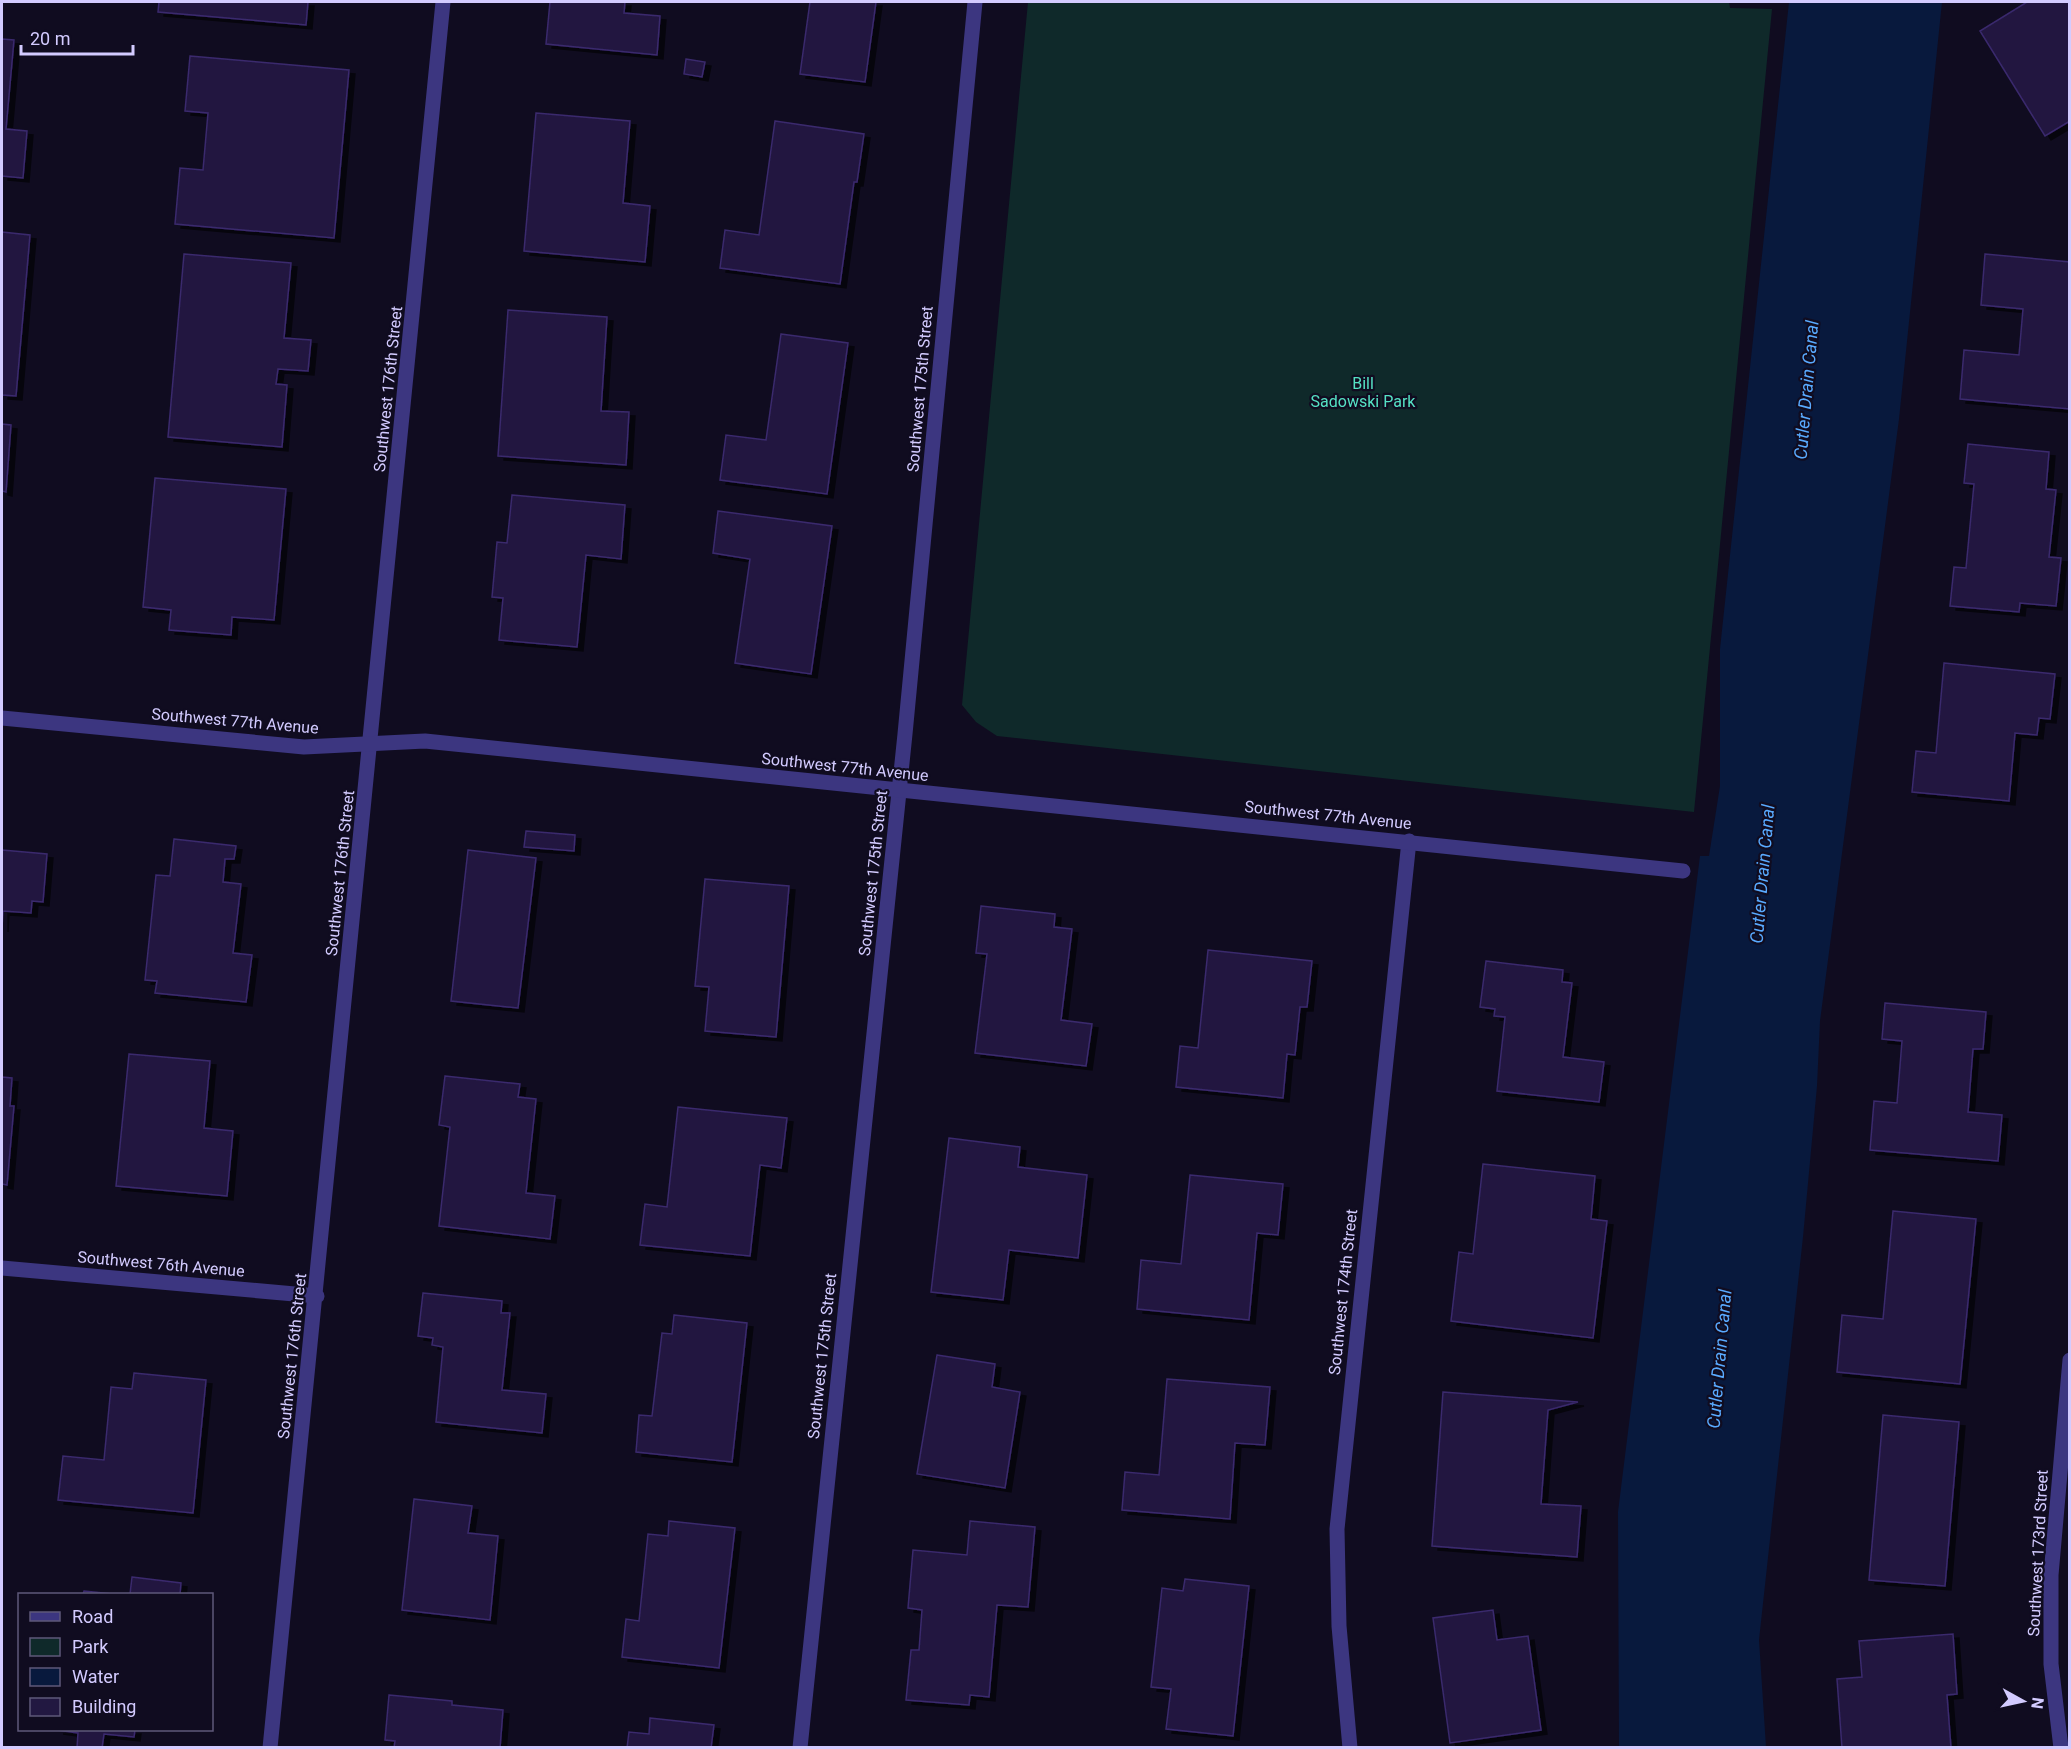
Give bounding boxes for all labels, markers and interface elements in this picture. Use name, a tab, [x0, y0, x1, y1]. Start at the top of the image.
scale bar	[21, 18, 134, 56]
text: 20 m	[30, 28, 70, 49]
street label: Southwest 176th Street	[370, 305, 406, 473]
street label: Southwest 175th Street	[903, 305, 937, 473]
water label: Cutler Drain Canal	[1789, 319, 1823, 460]
park label: Bill Sadowski Park	[1311, 374, 1416, 411]
street label: Southwest 77th Avenue	[151, 704, 319, 738]
street label: Southwest 77th Avenue	[761, 749, 929, 785]
street label: Southwest 176th Street	[322, 789, 358, 957]
street label: Southwest 175th Street	[855, 789, 891, 957]
street label: Southwest 77th Avenue	[1244, 797, 1412, 833]
water label: Cutler Drain Canal	[1745, 803, 1779, 944]
street label: Southwest 174th Street	[1325, 1208, 1361, 1376]
street label: Southwest 76th Avenue	[77, 1247, 245, 1281]
street label: Southwest 176th Street	[274, 1272, 310, 1440]
street label: Southwest 175th Street	[804, 1272, 840, 1440]
water label: Cutler Drain Canal	[1702, 1288, 1736, 1429]
street label: Southwest 173rd Street	[2024, 1469, 2052, 1637]
legend	[18, 1593, 213, 1731]
text: Road	[72, 1606, 113, 1627]
text: Park	[72, 1636, 109, 1657]
text: Water	[72, 1666, 119, 1687]
north arrow	[1993, 1671, 2053, 1731]
text: Building	[72, 1696, 136, 1717]
text: N	[2027, 1696, 2048, 1710]

